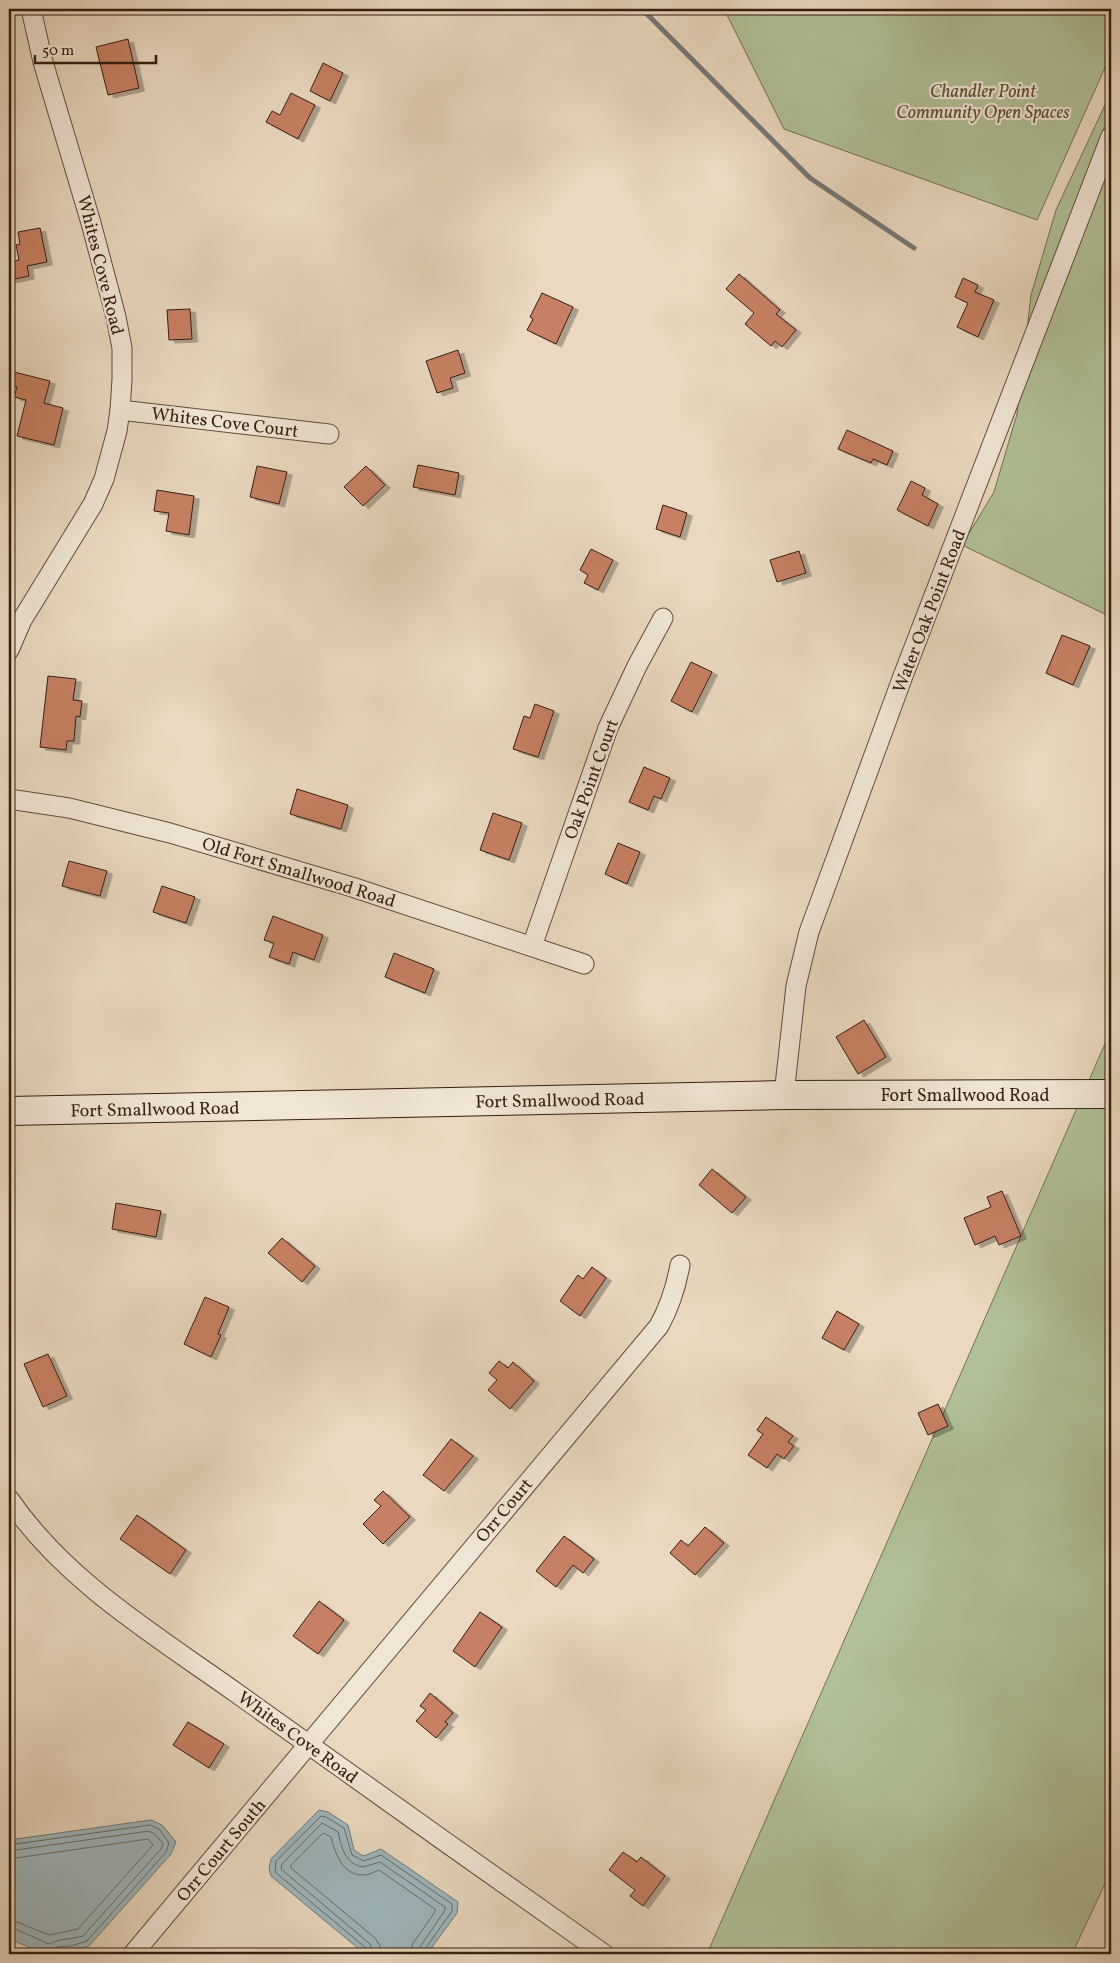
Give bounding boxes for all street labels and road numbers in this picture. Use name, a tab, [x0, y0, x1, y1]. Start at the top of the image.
street label: Whites Cove Road	[70, 193, 129, 338]
street label: Whites Cove Court	[150, 402, 300, 445]
street label: Water Oak Point Road	[888, 526, 973, 697]
street label: Oak Point Court	[559, 716, 626, 843]
street label: Old Fort Smallwood Road	[199, 832, 399, 915]
street label: Fort Smallwood Road	[880, 1084, 1050, 1109]
street label: Fort Smallwood Road	[475, 1088, 645, 1115]
street label: Fort Smallwood Road	[70, 1097, 240, 1124]
street label: Orr Court	[471, 1473, 540, 1549]
street label: Whites Cove Road	[232, 1686, 362, 1790]
street label: Orr Court South	[172, 1794, 273, 1908]

